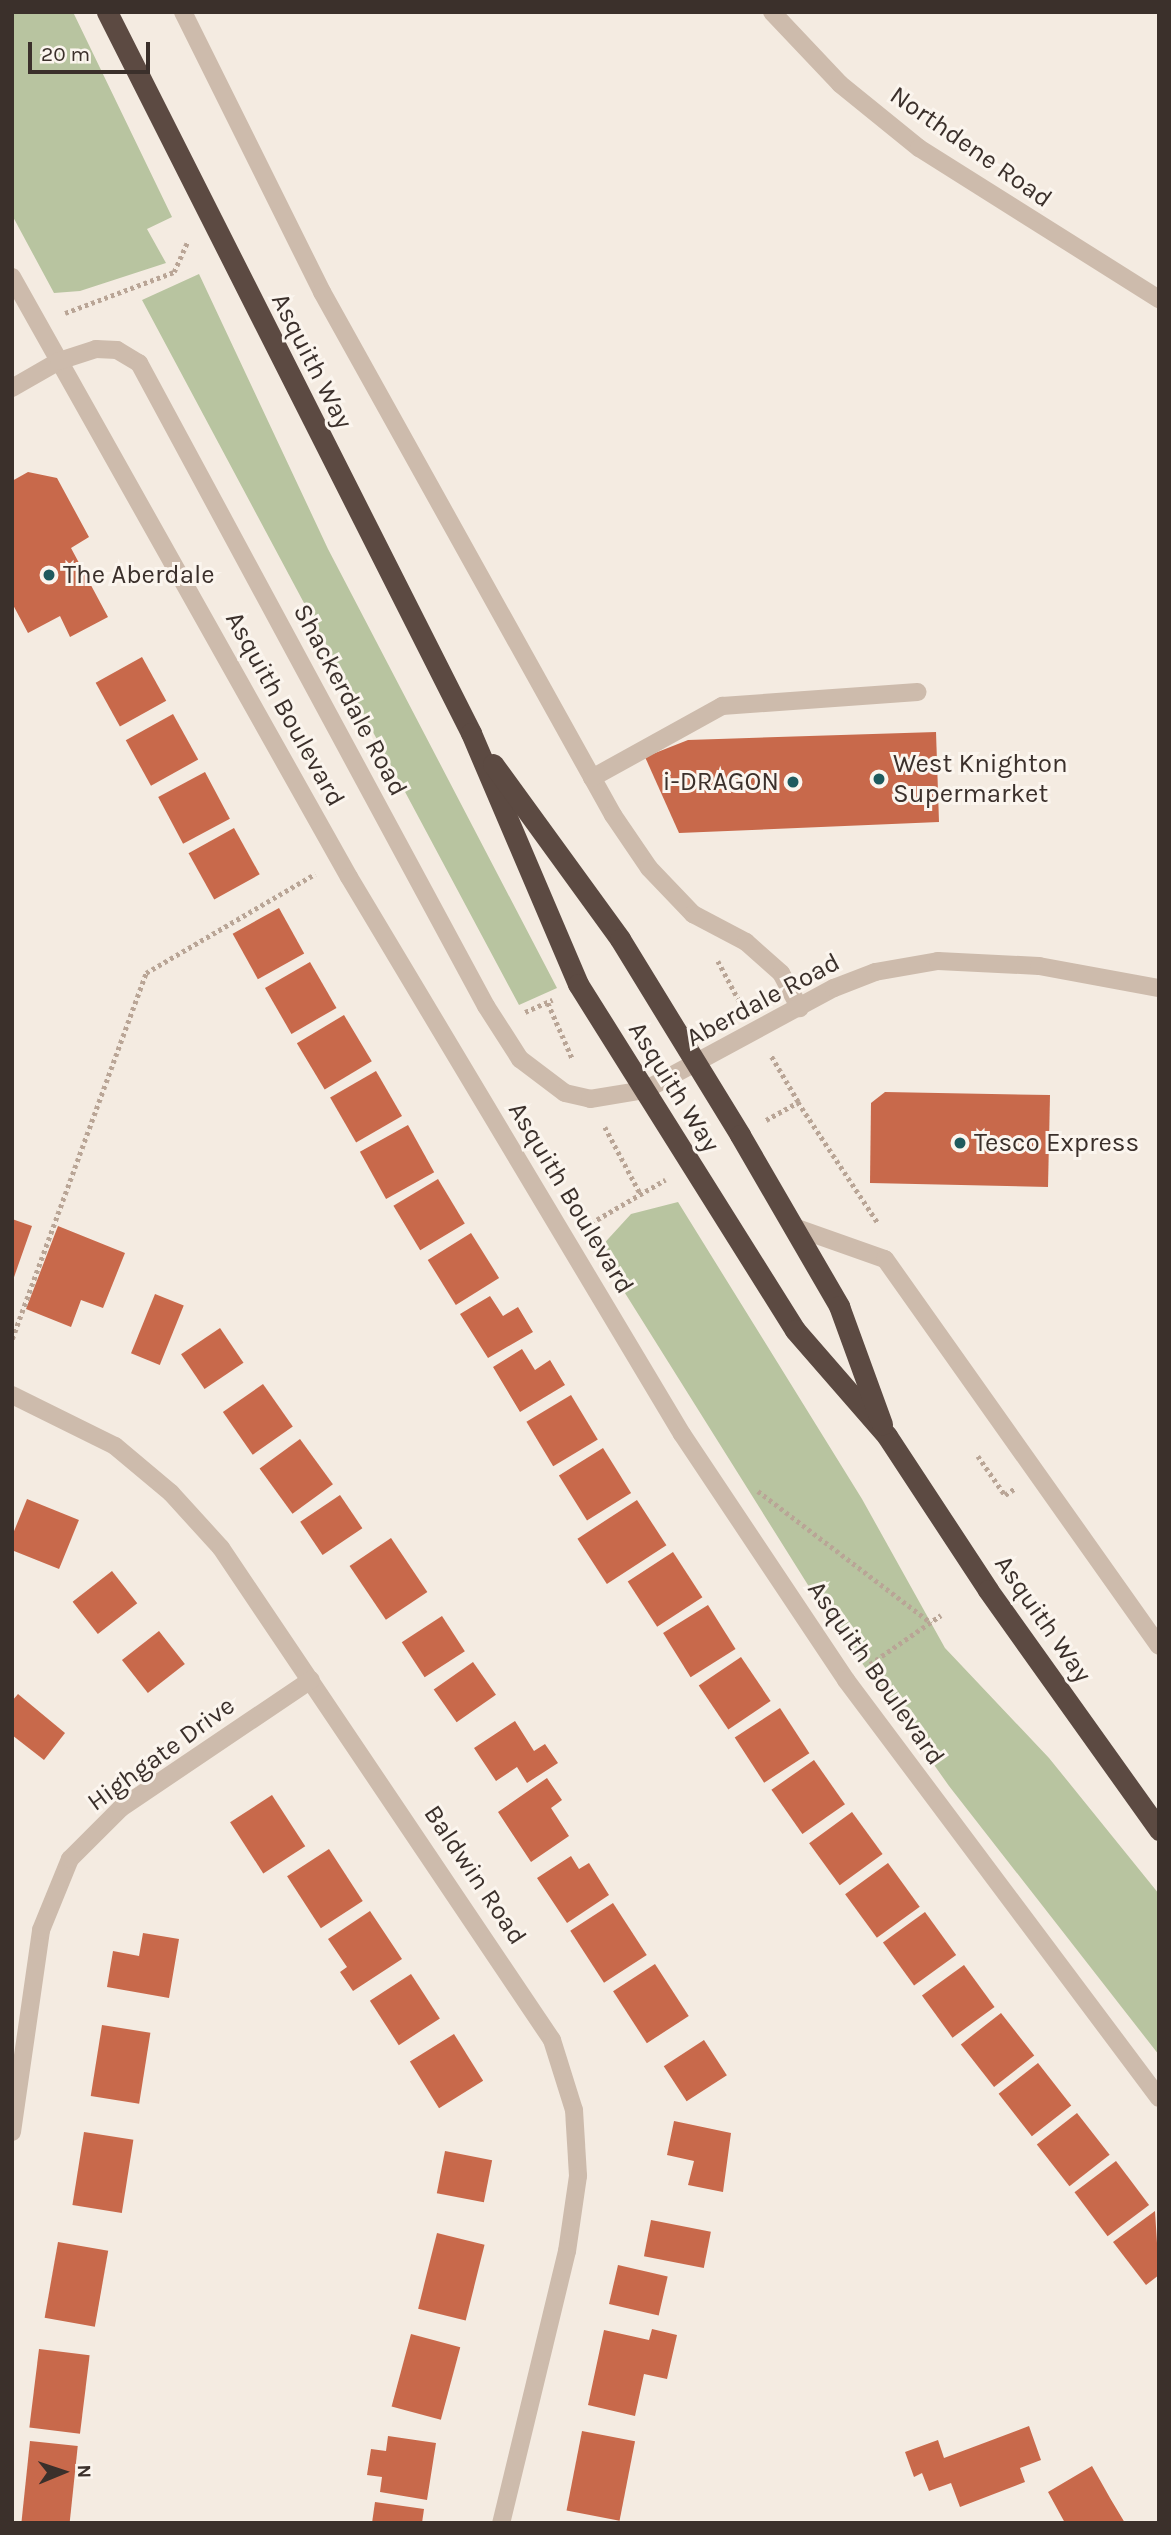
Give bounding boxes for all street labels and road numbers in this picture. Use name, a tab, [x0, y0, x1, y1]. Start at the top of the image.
street label: Northdene Road	[884, 80, 1058, 214]
street label: Asquith Way	[265, 288, 359, 434]
street label: Shackerdale Road	[286, 599, 414, 801]
street label: Asquith Boulevard	[219, 606, 351, 812]
street label: Aberdale Road	[681, 946, 845, 1054]
street label: Asquith Way	[622, 1016, 726, 1158]
street label: Asquith Boulevard	[502, 1097, 640, 1299]
street label: Asquith Way	[988, 1550, 1098, 1688]
street label: Asquith Boulevard	[801, 1575, 951, 1771]
street label: Highgate Drive	[81, 1690, 241, 1818]
street label: Baldwin Road	[417, 1799, 533, 1951]

